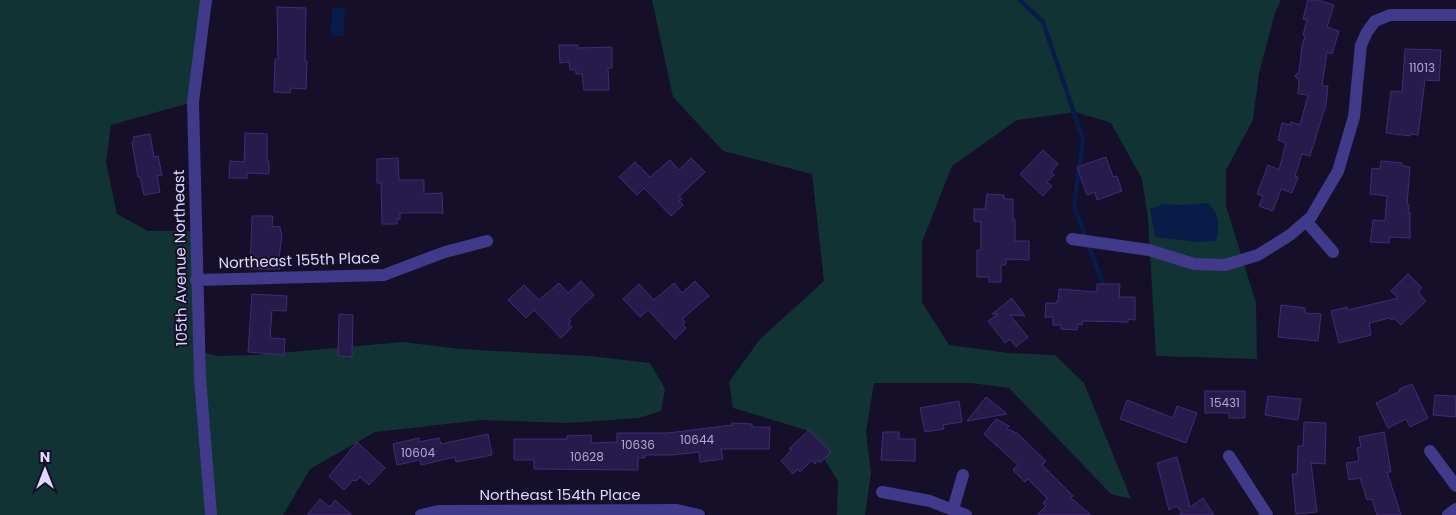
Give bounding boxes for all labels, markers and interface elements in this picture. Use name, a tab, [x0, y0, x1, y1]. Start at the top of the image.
house number: 11013	[1409, 59, 1435, 76]
street label: 105th Avenue Northeast	[168, 170, 192, 346]
street label: Northeast 155th Place	[218, 247, 380, 273]
house number: 15431	[1210, 394, 1240, 411]
house number: 10644	[680, 431, 714, 448]
house number: 10636	[621, 436, 655, 453]
house number: 10604	[401, 444, 435, 461]
north arrow	[20, 445, 70, 495]
text: N	[40, 447, 50, 467]
house number: 10628	[570, 448, 604, 465]
street label: Northeast 154th Place	[479, 484, 641, 505]

